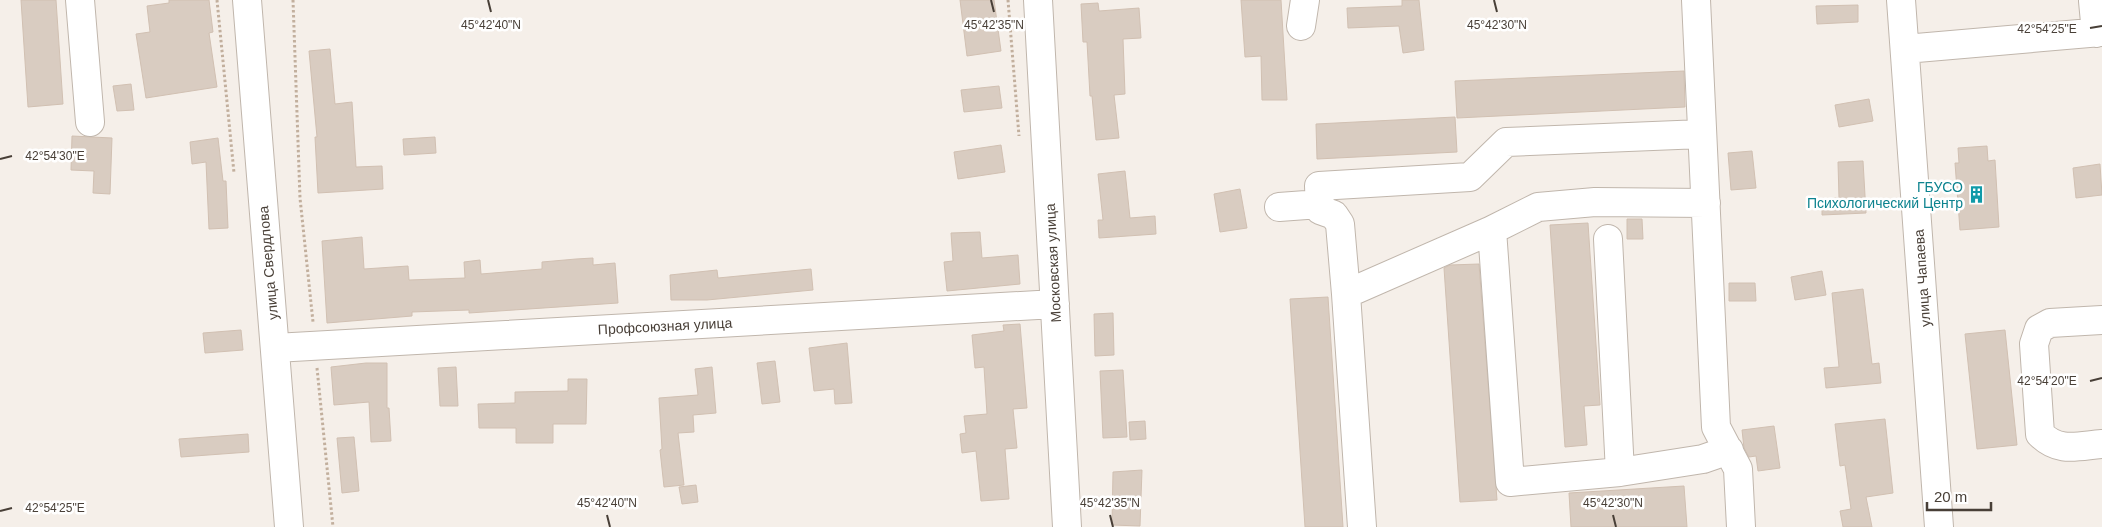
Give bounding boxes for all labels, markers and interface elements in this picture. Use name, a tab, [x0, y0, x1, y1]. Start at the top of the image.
text: 45°42'40"N	[461, 18, 521, 32]
text: 45°42'35"N	[964, 18, 1024, 32]
text: 45°42'30"N	[1467, 18, 1527, 32]
text: 42°54'25"E	[2017, 22, 2077, 36]
text: 42°54'30"E	[25, 149, 85, 163]
place label: ГБУСО Психологический Центр	[1807, 179, 1963, 211]
building icon: ГБУСО Психологический Центр	[1967, 185, 1987, 205]
street label: Московская улица	[1042, 203, 1064, 323]
street label: улица Свердлова	[255, 205, 281, 321]
street label: улица Чапаева	[1911, 228, 1933, 327]
street label: Профсоюзная улица	[597, 314, 733, 338]
text: 42°54'20"E	[2017, 374, 2077, 388]
scale bar	[1927, 480, 1991, 512]
text: 20 m	[1934, 488, 1967, 505]
text: 45°42'40"N	[577, 496, 637, 510]
text: 45°42'35"N	[1080, 496, 1140, 510]
text: 45°42'30"N	[1583, 496, 1643, 510]
text: 42°54'25"E	[25, 501, 85, 515]

